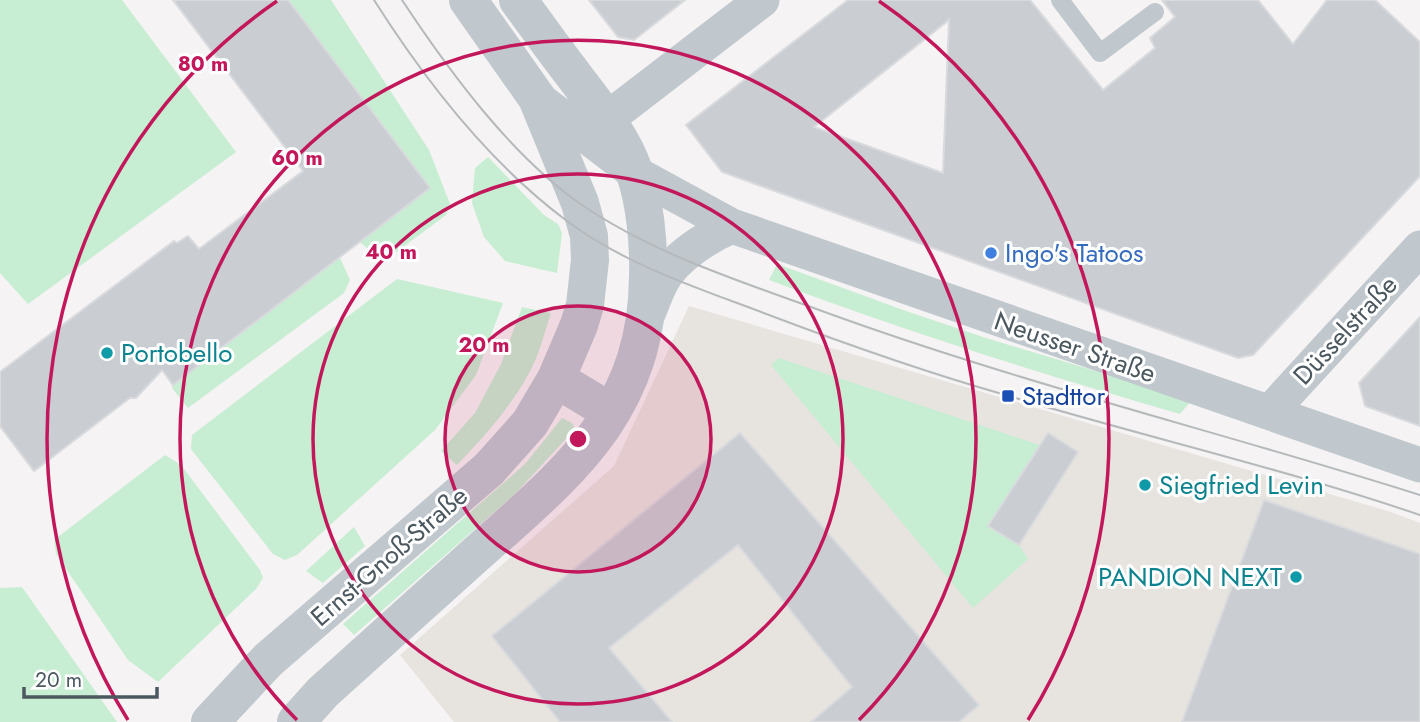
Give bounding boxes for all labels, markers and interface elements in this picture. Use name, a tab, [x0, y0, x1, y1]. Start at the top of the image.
text: 80 m	[178, 49, 228, 79]
text: 60 m	[271, 143, 323, 173]
place label: Ingo's Tatoos	[1005, 234, 1143, 272]
text: 40 m	[365, 237, 417, 267]
marker: Ingo's Tatoos	[983, 245, 999, 261]
street label: Düsselstraße	[1284, 267, 1406, 393]
street label: Neusser Straße	[989, 302, 1161, 392]
text: 20 m	[458, 330, 510, 360]
place label: Portobello	[121, 334, 232, 372]
marker: Portobello	[99, 345, 115, 361]
place label: Stadttor	[1022, 377, 1105, 415]
marker: Stadttor	[1000, 388, 1016, 404]
centre of rings	[566, 427, 590, 451]
place label: Siegfried Levin	[1159, 466, 1324, 504]
street label: Ernst-Gnoß-Straße	[302, 477, 476, 635]
marker: Siegfried Levin	[1137, 477, 1153, 493]
place label: PANDION NEXT	[1098, 558, 1282, 596]
marker: PANDION NEXT	[1288, 569, 1304, 585]
scale bar	[24, 656, 158, 700]
text: 20 m	[35, 665, 82, 695]

